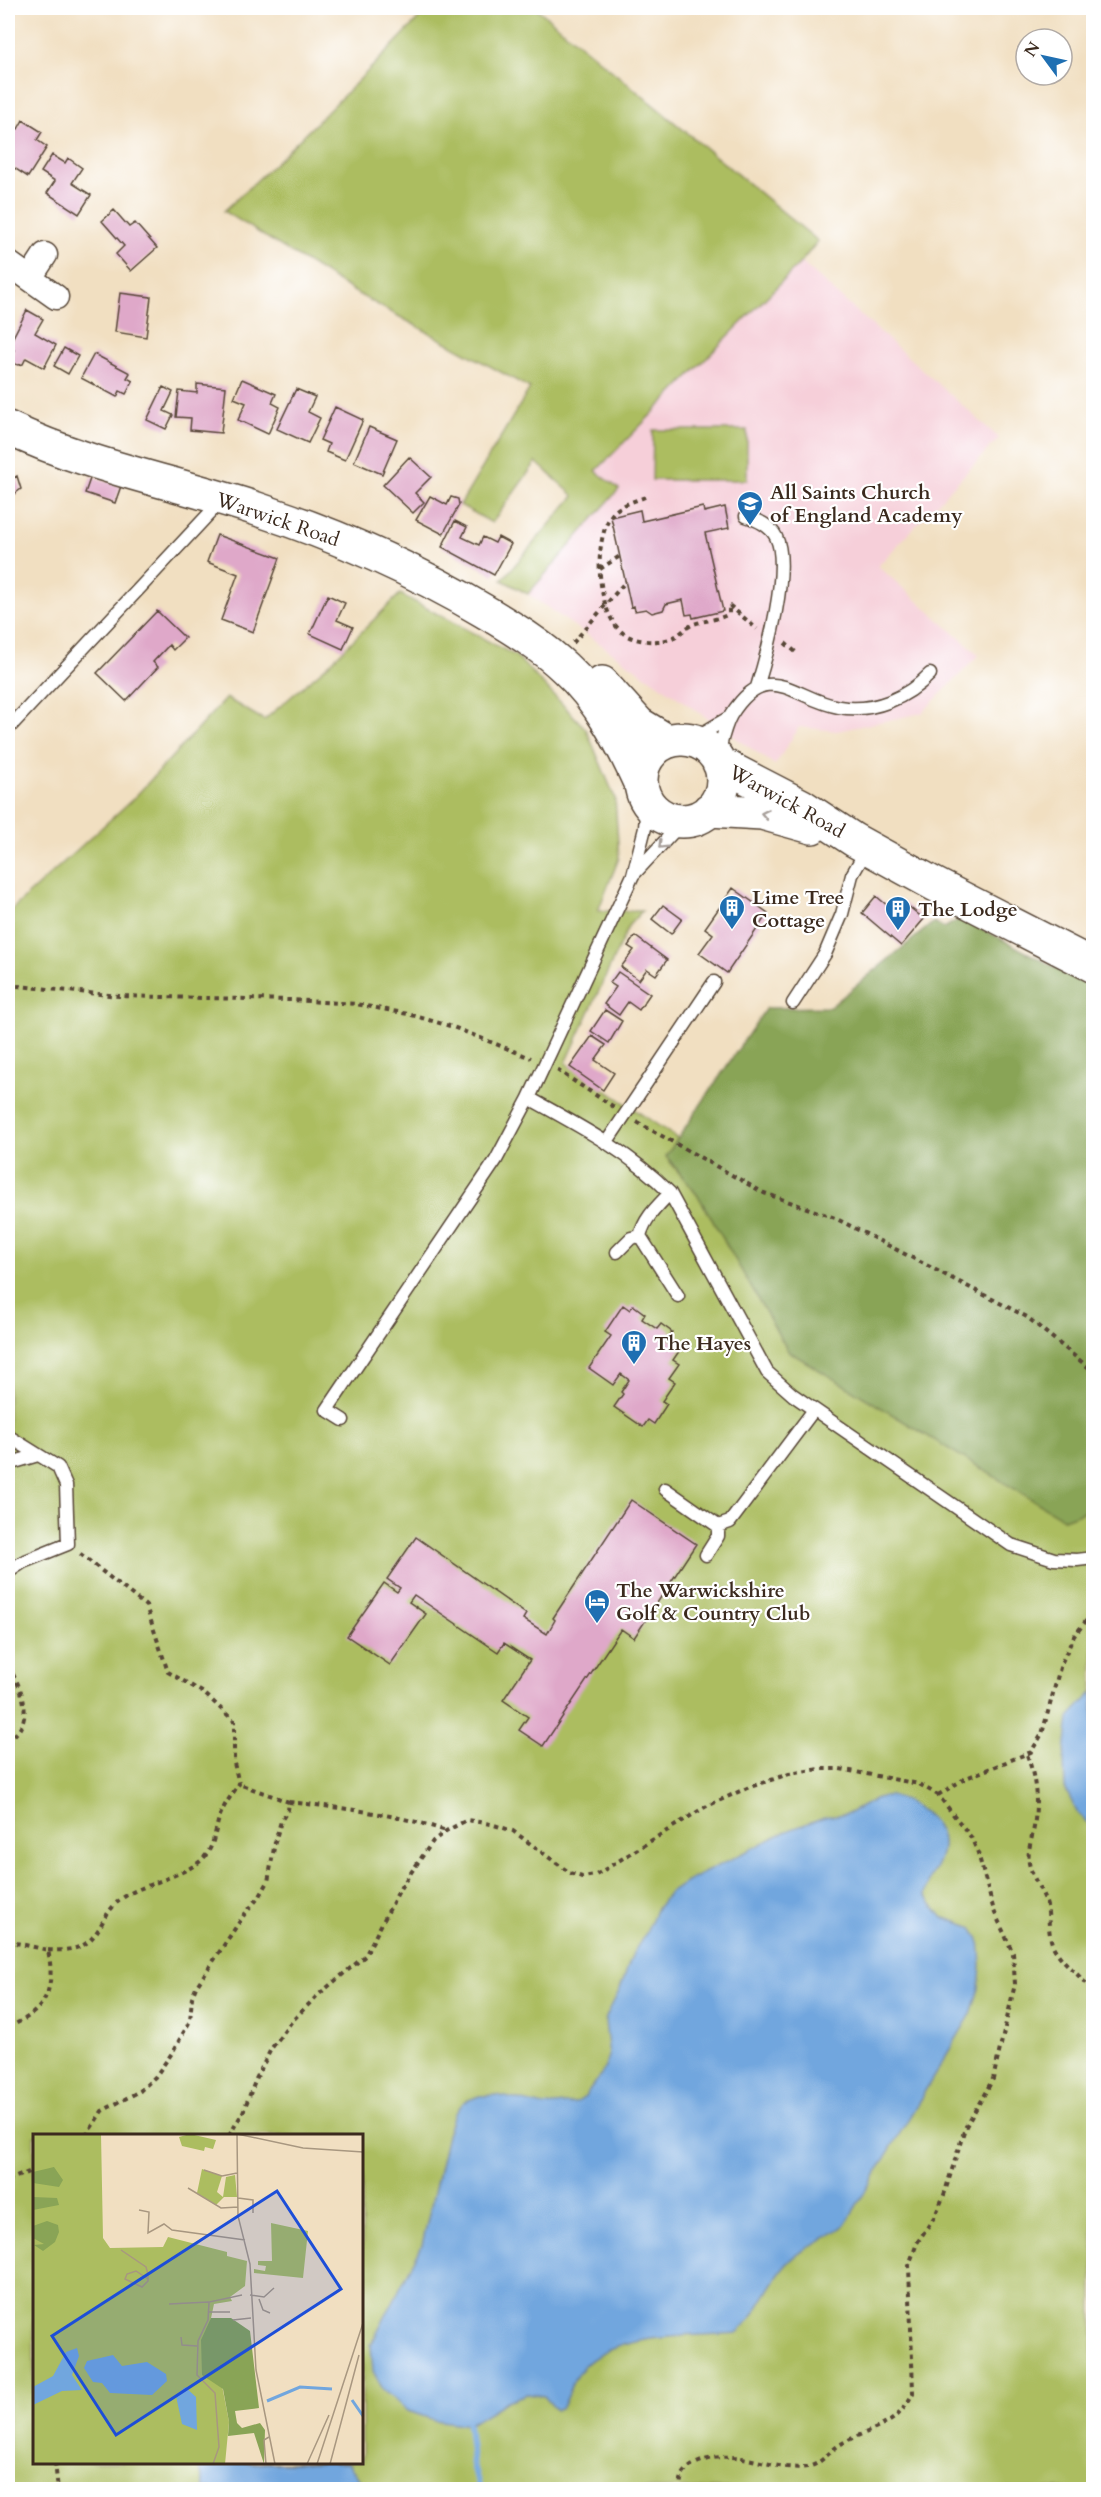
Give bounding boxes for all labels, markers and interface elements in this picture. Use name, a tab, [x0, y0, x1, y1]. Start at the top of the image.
north arrow	[1014, 27, 1074, 87]
text: N	[1019, 37, 1045, 61]
place label: All Saints Church of England Academy	[770, 479, 963, 529]
street label: Warwick Road	[212, 485, 343, 553]
school or university icon: All Saints Church of England Academy	[735, 489, 765, 527]
street label: Warwick Road	[723, 758, 850, 845]
one-way arrow	[761, 808, 771, 821]
one-way arrow	[658, 837, 669, 848]
place label: Lime Tree Cottage	[752, 884, 844, 934]
building icon: Lime Tree Cottage	[717, 893, 747, 931]
building icon: The Lodge	[883, 894, 913, 932]
place label: The Lodge	[918, 896, 1018, 923]
building icon: The Hayes	[619, 1328, 649, 1366]
place label: The Hayes	[654, 1330, 751, 1357]
place label: The Warwickshire Golf & Country Club	[616, 1577, 810, 1627]
hotel icon: The Warwickshire Golf & Country Club	[582, 1587, 612, 1625]
inset map	[33, 2134, 363, 2464]

